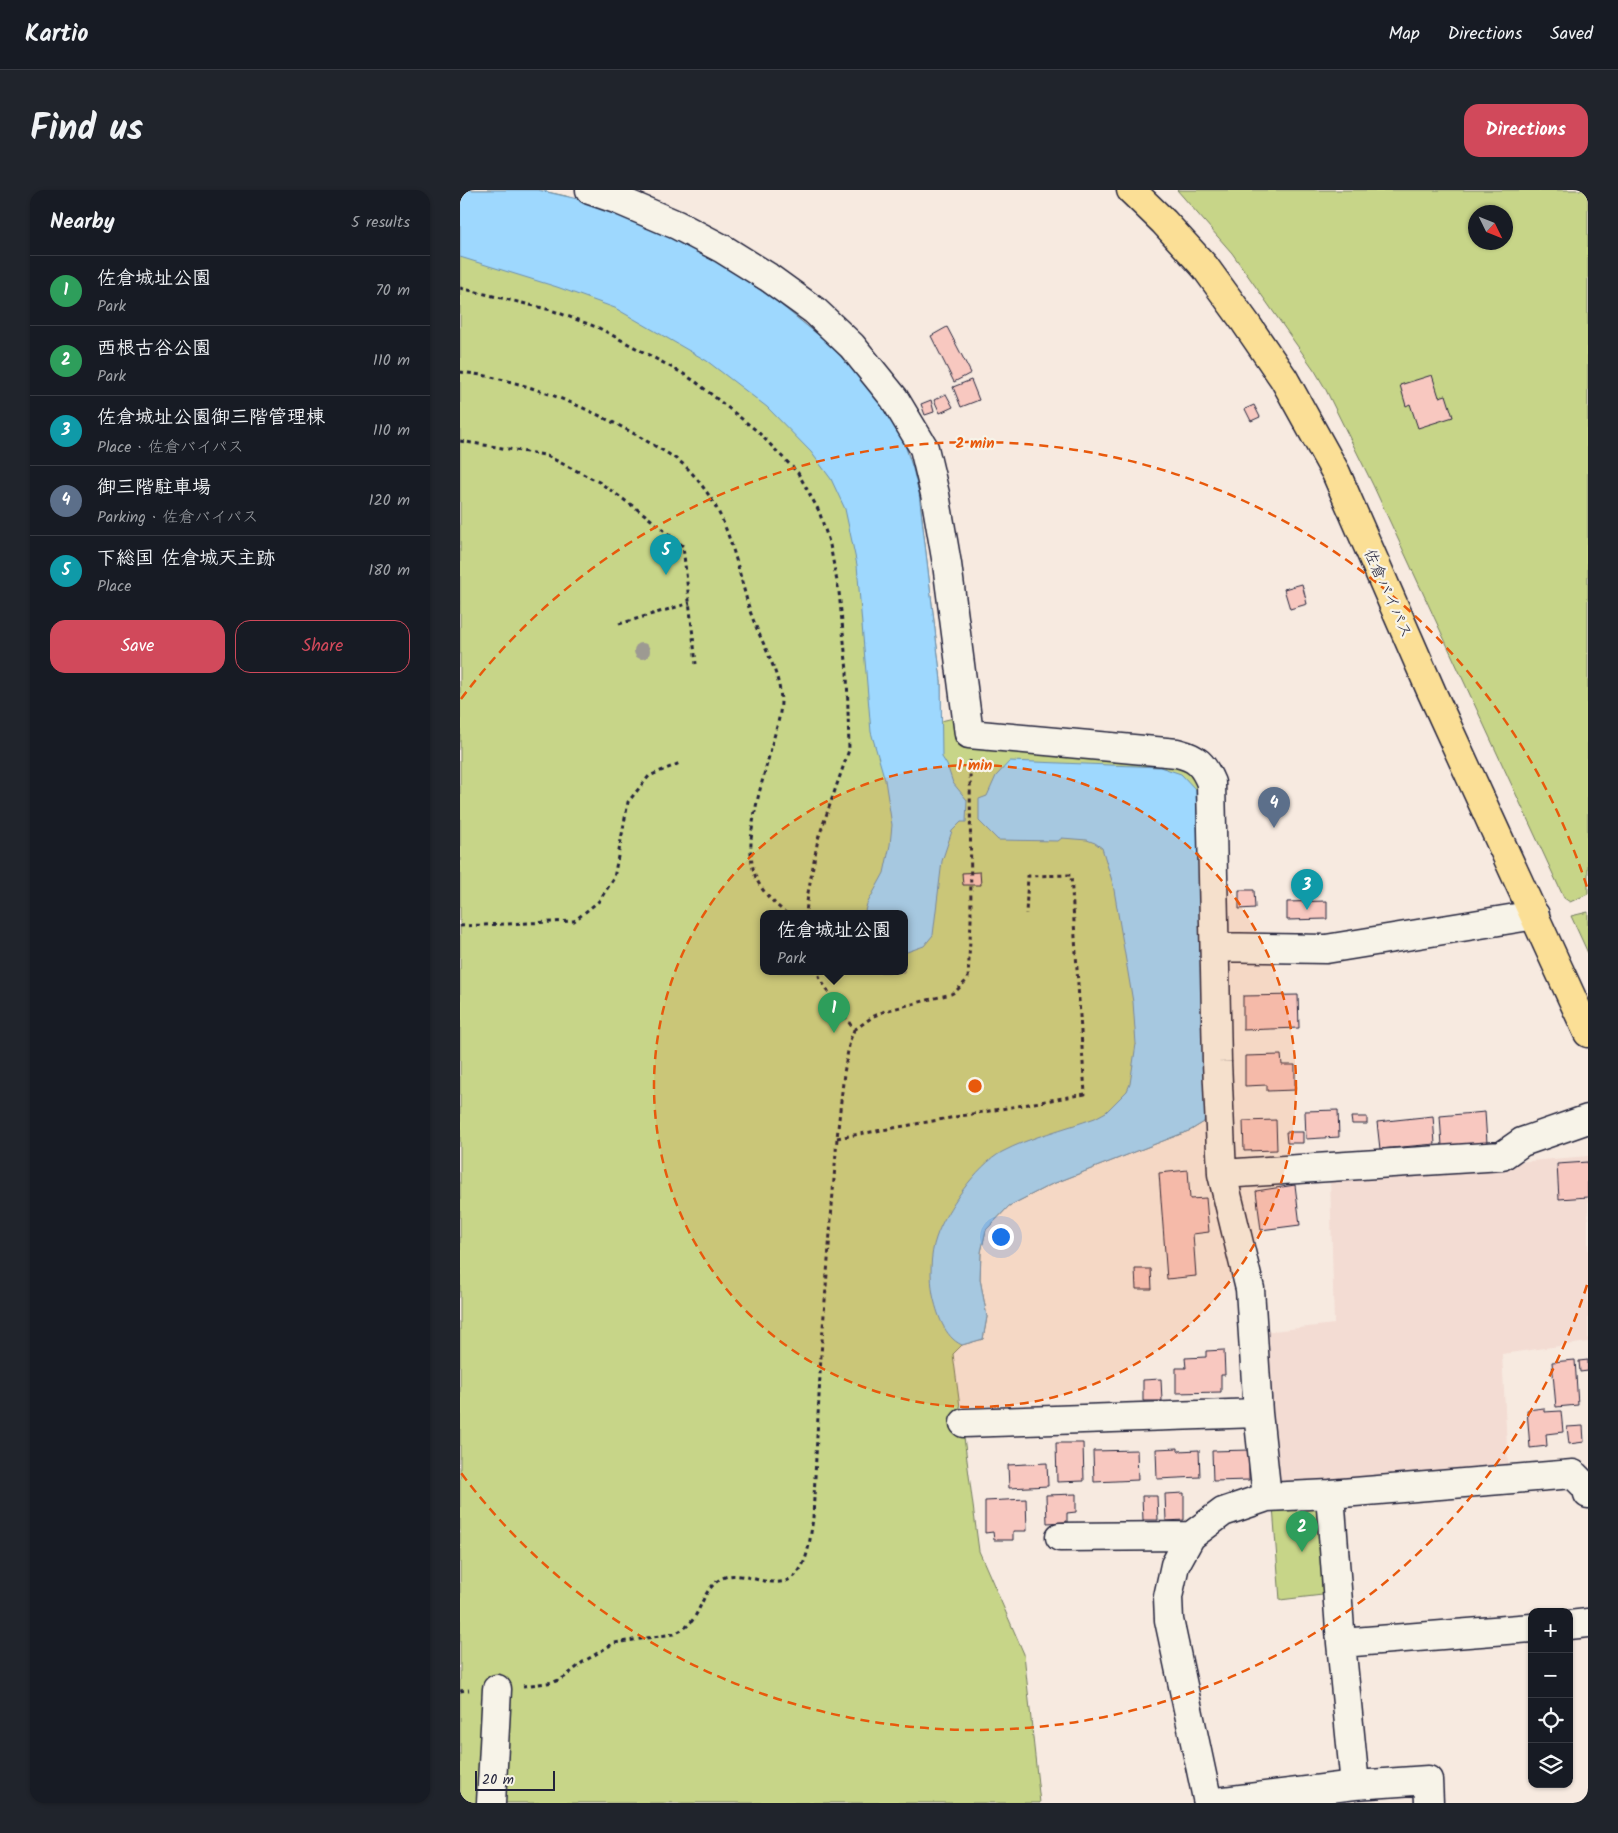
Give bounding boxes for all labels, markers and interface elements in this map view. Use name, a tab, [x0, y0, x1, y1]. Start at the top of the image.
text: Kartio	[25, 15, 88, 54]
text: Map	[1388, 20, 1420, 49]
text: Directions	[1448, 20, 1522, 49]
text: Saved	[1550, 20, 1593, 49]
text: Find us	[30, 102, 143, 158]
button: Directions	[1464, 104, 1588, 157]
north arrow	[1468, 205, 1513, 250]
text: Nearby	[50, 206, 115, 239]
text: 5 results	[351, 210, 410, 235]
text: 佐倉城址公園	[97, 264, 211, 294]
text: 1	[64, 278, 68, 303]
text: 70 m	[375, 278, 410, 303]
text: Park	[97, 294, 126, 319]
text: 西根古谷公園	[97, 334, 211, 364]
text: 2	[61, 348, 71, 373]
text: 110 m	[373, 348, 410, 373]
text: Park	[97, 364, 126, 389]
text: 佐倉城址公園御三階管理棟	[97, 403, 325, 433]
text: 3	[62, 418, 70, 443]
text: 110 m	[373, 418, 410, 443]
text: 2 min	[955, 432, 995, 456]
text: Place · 佐倉バイパス	[97, 435, 244, 460]
text: 御三階駐車場	[97, 473, 211, 503]
text: 4	[62, 488, 70, 513]
text: 120 m	[369, 488, 410, 513]
text: Parking · 佐倉バイパス	[97, 505, 258, 530]
pin: 5	[650, 534, 682, 575]
text: 下総国 佐倉城天主跡	[97, 544, 275, 574]
street label: 佐倉バイパス	[1357, 545, 1419, 642]
text: 5	[62, 558, 70, 583]
text: 180 m	[368, 558, 410, 583]
text: Place	[97, 574, 131, 599]
button: Save	[50, 620, 225, 673]
button: Share	[235, 620, 410, 673]
text: 1 min	[958, 754, 992, 778]
pin: 4	[1258, 787, 1290, 828]
pin: 3	[1291, 869, 1323, 910]
popup	[760, 910, 908, 975]
text: 佐倉城址公園	[777, 916, 891, 946]
text: Park	[777, 946, 806, 971]
pin: 1	[818, 992, 850, 1033]
centre of rings	[966, 1077, 984, 1095]
your location	[988, 1224, 1014, 1250]
pin: 2	[1286, 1511, 1318, 1552]
map controls	[1528, 1608, 1573, 1788]
button: +	[1528, 1608, 1573, 1653]
button: −	[1528, 1653, 1573, 1698]
button: locate	[1528, 1698, 1573, 1743]
button: layers	[1528, 1743, 1573, 1788]
scale bar	[475, 1768, 555, 1791]
text: 20 m	[482, 1769, 514, 1791]

